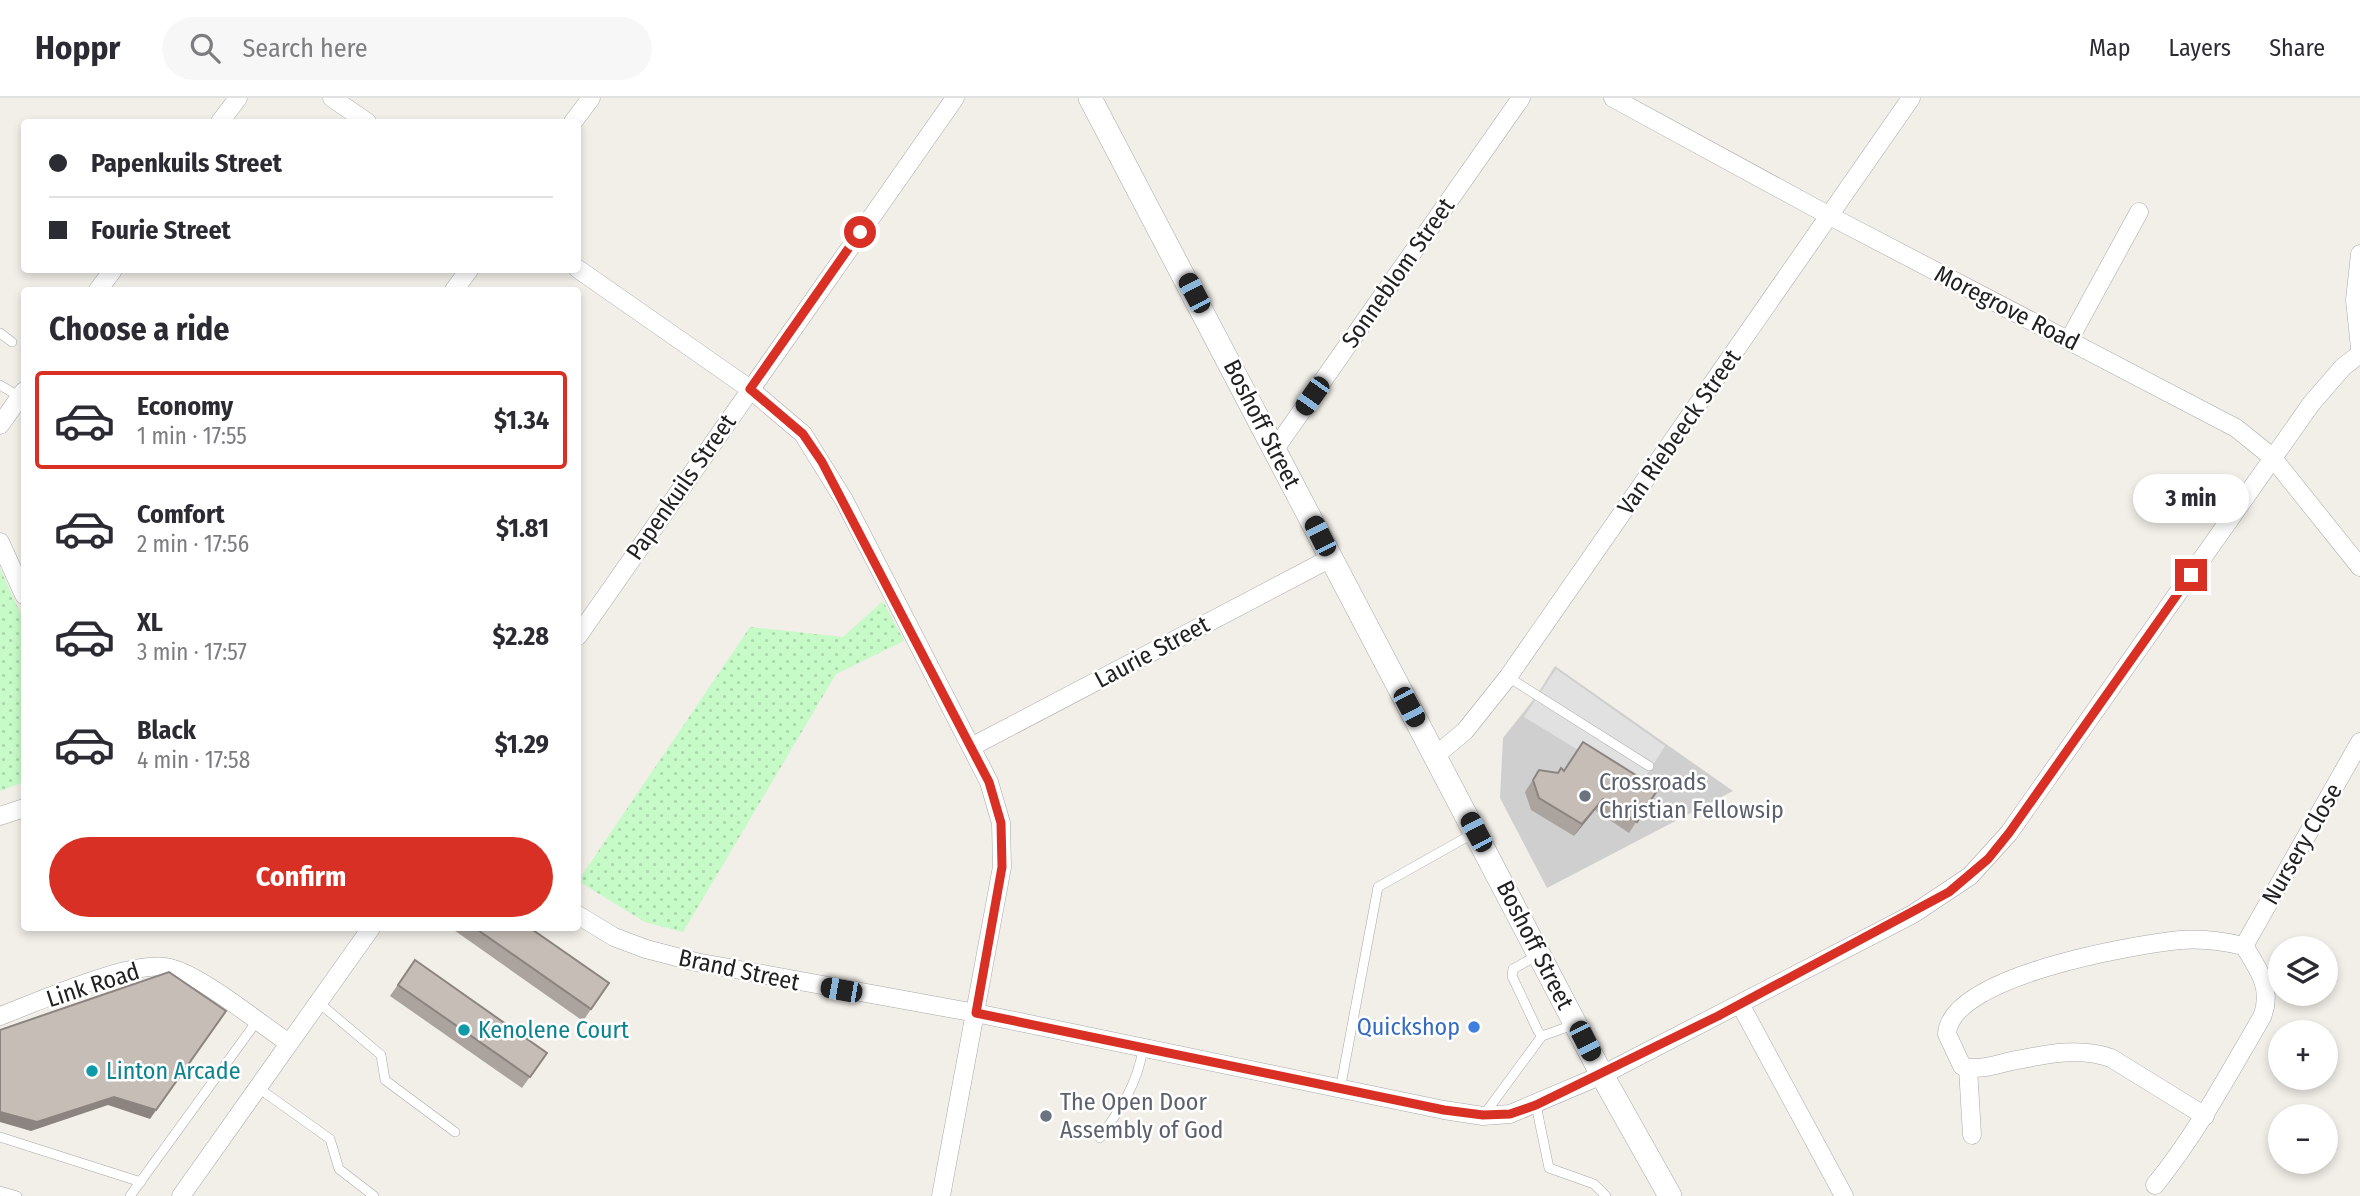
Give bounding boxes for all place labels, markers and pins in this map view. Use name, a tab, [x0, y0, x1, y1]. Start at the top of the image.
place label: Crossroads Christian Fellowsip	[1599, 768, 1784, 824]
marker: Crossroads Christian Fellowsip	[1577, 788, 1593, 804]
place label: Quickshop	[1357, 1013, 1460, 1041]
place label: Kenolene Court	[478, 1016, 629, 1044]
marker: Quickshop	[1466, 1019, 1482, 1035]
marker: Kenolene Court	[456, 1022, 472, 1038]
place label: Linton Arcade	[106, 1057, 241, 1085]
marker: Linton Arcade	[84, 1063, 100, 1079]
place label: The Open Door Assembly of God	[1060, 1088, 1223, 1144]
marker: The Open Door Assembly of God	[1038, 1108, 1054, 1124]

